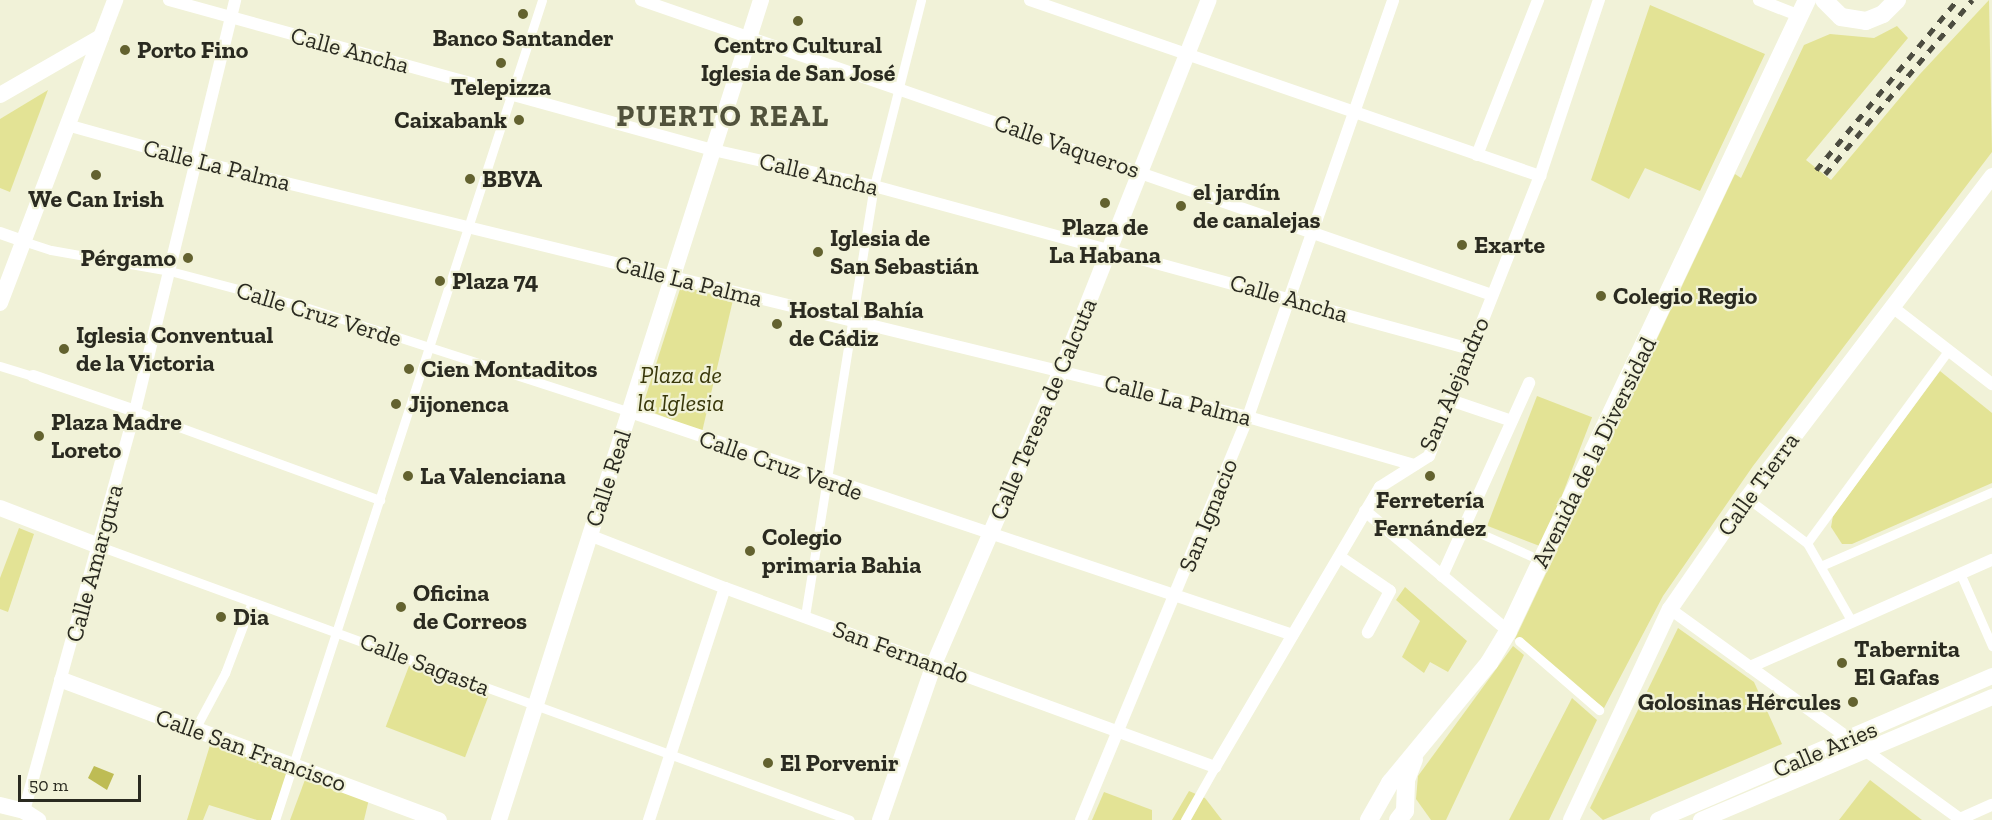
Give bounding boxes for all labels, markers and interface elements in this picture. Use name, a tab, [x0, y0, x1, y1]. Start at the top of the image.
marker: Banco Santander	[516, 7, 530, 21]
marker: Centro Cultural Iglesia de San José	[791, 14, 805, 28]
street label: Calle Ancha	[287, 20, 413, 80]
place label: Banco Santander	[432, 24, 614, 52]
place label: Centro Cultural Iglesia de San José	[701, 31, 895, 87]
place label: Porto Fino	[137, 36, 248, 64]
marker: Porto Fino	[118, 43, 132, 57]
marker: Telepizza	[494, 56, 508, 70]
place label: Telepizza	[451, 73, 551, 101]
district label: PUERTO REAL	[616, 98, 830, 134]
place label: Caixabank	[394, 106, 507, 134]
street label: Calle Vaqueros	[990, 108, 1144, 184]
marker: Caixabank	[512, 113, 526, 127]
street label: Calle La Palma	[140, 133, 294, 197]
street label: Calle Ancha	[756, 146, 882, 202]
place label: BBVA	[482, 165, 542, 193]
marker: We Can Irish	[89, 168, 103, 182]
marker: BBVA	[463, 172, 477, 186]
place label: el jardín de canalejas	[1193, 178, 1321, 234]
place label: We Can Irish	[28, 185, 164, 213]
marker: Plaza de La Habana	[1098, 196, 1112, 210]
marker: el jardín de canalejas	[1174, 199, 1188, 213]
place label: Plaza de La Habana	[1049, 213, 1161, 269]
place label: Iglesia de San Sebastián	[830, 224, 979, 280]
place label: Exarte	[1474, 231, 1545, 259]
marker: Exarte	[1455, 238, 1469, 252]
place label: Pérgamo	[81, 244, 176, 272]
marker: Iglesia de San Sebastián	[811, 245, 825, 259]
street label: Calle La Palma	[612, 249, 766, 313]
marker: Pérgamo	[181, 251, 195, 265]
place label: Plaza 74	[452, 267, 539, 295]
street label: Calle Ancha	[1226, 267, 1352, 329]
marker: Plaza 74	[433, 274, 447, 288]
street label: Calle Cruz Verde	[233, 275, 405, 353]
place label: Colegio Regio	[1613, 282, 1757, 310]
marker: Colegio Regio	[1594, 289, 1608, 303]
street label: Calle Teresa de Calcuta	[983, 294, 1103, 524]
place label: Hostal Bahía de Cádiz	[789, 296, 924, 352]
street label: San Alejandro	[1413, 312, 1495, 456]
marker: Hostal Bahía de Cádiz	[770, 317, 784, 331]
place label: Iglesia Conventual de la Victoria	[76, 321, 273, 377]
street label: Avenida de la Diversidad	[1526, 332, 1662, 572]
marker: Iglesia Conventual de la Victoria	[57, 342, 71, 356]
place label: Cien Montaditos	[421, 355, 598, 383]
park label: Plaza de la Iglesia	[638, 361, 724, 417]
marker: Cien Montaditos	[402, 362, 416, 376]
street label: Calle La Palma	[1101, 368, 1255, 432]
place label: Jijonenca	[408, 390, 509, 418]
marker: Jijonenca	[389, 397, 403, 411]
place label: Plaza Madre Loreto	[51, 408, 182, 464]
street label: Calle Cruz Verde	[695, 423, 867, 507]
street label: Calle Real	[579, 426, 637, 530]
street label: Calle Tierra	[1711, 426, 1805, 542]
marker: Plaza Madre Loreto	[32, 429, 46, 443]
street label: San Ignacio	[1172, 454, 1244, 576]
place label: La Valenciana	[420, 462, 567, 490]
marker: La Valenciana	[401, 469, 415, 483]
marker: Ferretería Fernández	[1423, 469, 1437, 483]
street label: Calle Amargura	[59, 481, 129, 645]
place label: Ferretería Fernández	[1374, 486, 1486, 542]
place label: Colegio primaria Bahia	[762, 523, 921, 579]
marker: Colegio primaria Bahia	[743, 544, 757, 558]
place label: Oficina de Correos	[413, 579, 527, 635]
marker: Oficina de Correos	[394, 600, 408, 614]
place label: Dia	[233, 603, 269, 631]
marker: Dia	[214, 610, 228, 624]
street label: San Fernando	[829, 614, 973, 690]
street label: Calle Sagasta	[356, 626, 494, 702]
place label: Tabernita El Gafas	[1854, 635, 1960, 691]
marker: Tabernita El Gafas	[1835, 656, 1849, 670]
place label: Golosinas Hércules	[1638, 688, 1841, 716]
marker: Golosinas Hércules	[1846, 695, 1860, 709]
street label: Calle San Francisco	[152, 702, 350, 798]
street label: Calle Aries	[1768, 714, 1882, 784]
place label: El Porvenir	[780, 749, 898, 777]
marker: El Porvenir	[761, 756, 775, 770]
scale bar	[21, 763, 144, 801]
text: 50 m	[29, 774, 68, 796]

